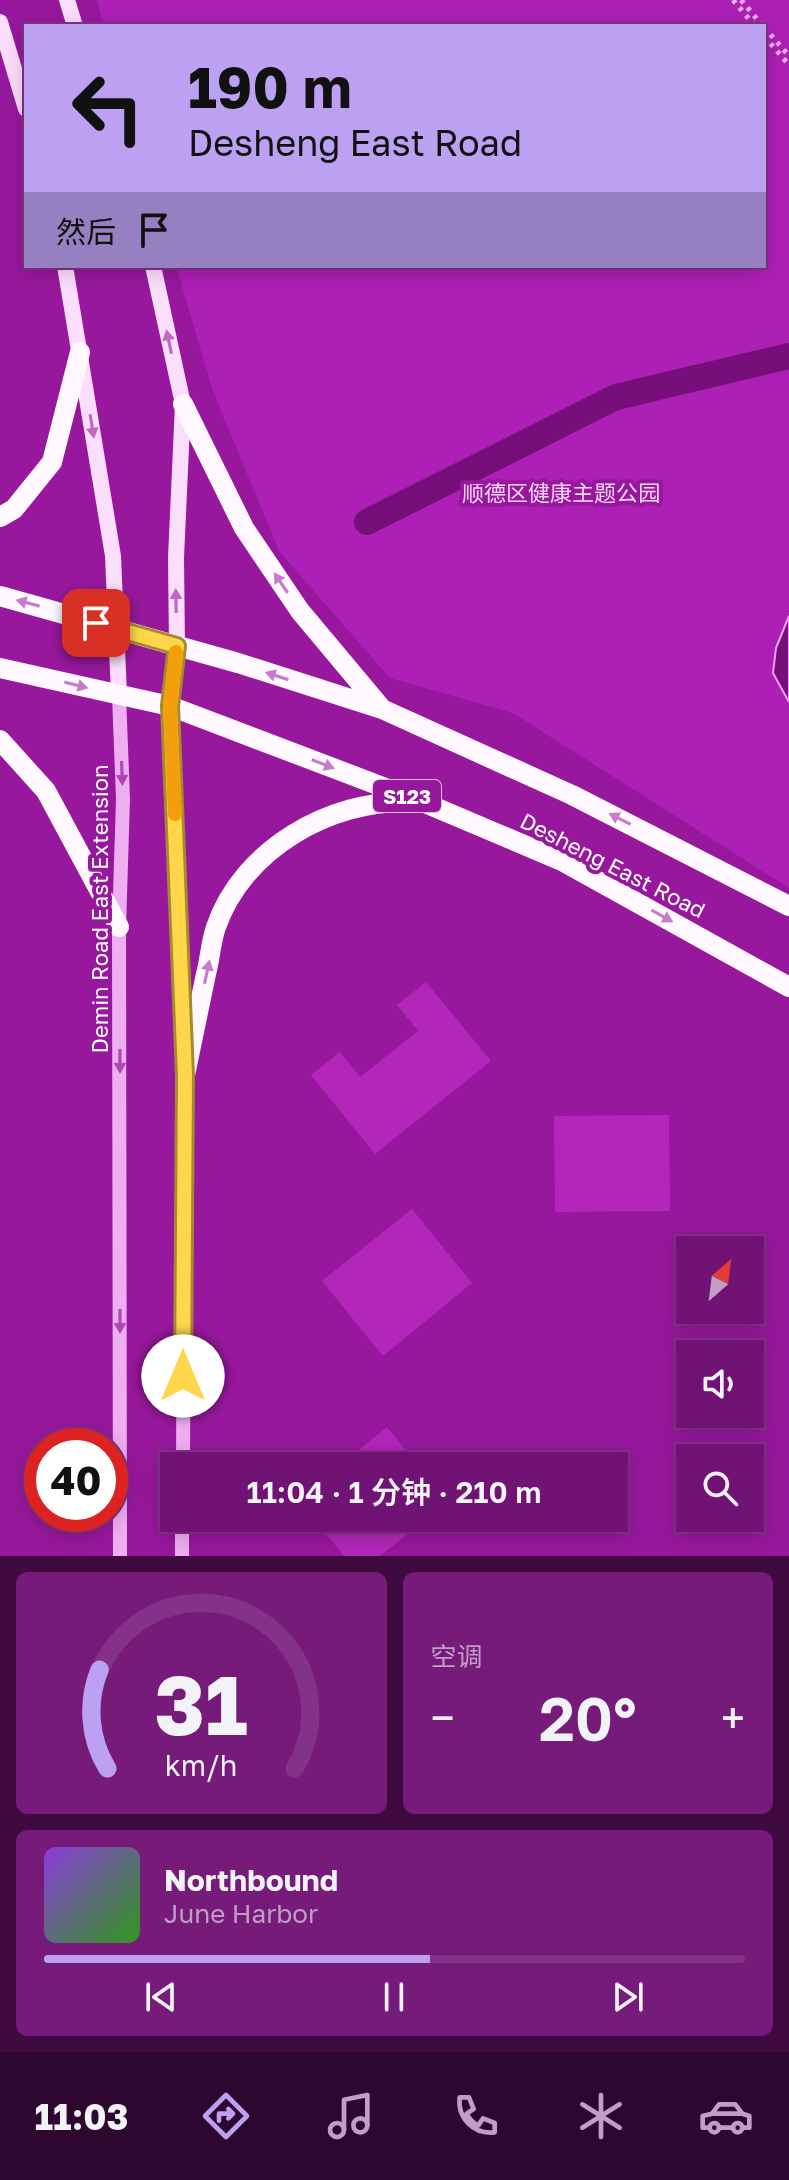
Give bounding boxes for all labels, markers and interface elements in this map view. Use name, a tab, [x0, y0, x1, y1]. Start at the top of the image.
text: 190 m	[188, 53, 352, 120]
icon: left	[56, 56, 160, 160]
text: Desheng East Road	[188, 121, 522, 164]
icon: arrive	[132, 208, 176, 252]
text: 然后	[56, 214, 116, 250]
one-way arrow	[162, 329, 175, 354]
one-way arrow	[86, 414, 99, 439]
park label: 顺德区健康主题公园	[462, 479, 660, 506]
one-way arrow	[274, 572, 289, 593]
one-way arrow	[170, 588, 182, 613]
pin	[62, 589, 130, 657]
one-way arrow	[15, 597, 40, 609]
icon: arrive	[74, 601, 118, 645]
one-way arrow	[265, 669, 289, 682]
one-way arrow	[64, 679, 89, 691]
one-way arrow	[311, 758, 335, 771]
one-way arrow	[116, 761, 129, 786]
street label: Demin Road East Extension	[86, 765, 113, 1053]
road number: S123	[373, 780, 441, 812]
street label: Desheng East Road	[516, 807, 710, 923]
one-way arrow	[609, 813, 631, 827]
one-way arrow	[651, 909, 674, 922]
one-way arrow	[201, 959, 214, 984]
one-way arrow	[114, 1049, 126, 1074]
north arrow	[676, 1236, 764, 1324]
map controls	[676, 1236, 764, 1532]
one-way arrow	[114, 1309, 126, 1334]
position arrow	[141, 1334, 225, 1418]
button: sound	[676, 1340, 764, 1428]
speed limit sign: 40	[24, 1428, 128, 1532]
button: search	[676, 1444, 764, 1532]
text: 11:04 · 1 分钟 · 210 m	[247, 1474, 541, 1510]
text: 空调	[431, 1641, 483, 1672]
text: 31	[154, 1653, 248, 1753]
text: 20°	[539, 1682, 637, 1754]
text: −	[431, 1691, 455, 1744]
text: +	[721, 1691, 745, 1744]
text: km/h	[165, 1748, 238, 1782]
text: Northbound	[164, 1862, 338, 1898]
text: June Harbor	[164, 1898, 318, 1929]
icon: previous	[139, 1975, 183, 2019]
icon: pause	[372, 1975, 416, 2019]
icon: next	[606, 1975, 650, 2019]
icon: directions	[198, 2088, 254, 2144]
icon: music	[323, 2088, 379, 2144]
icon: phone	[448, 2088, 504, 2144]
icon: climate	[573, 2088, 629, 2144]
icon: car	[698, 2088, 754, 2144]
text: 11:03	[35, 2095, 129, 2138]

